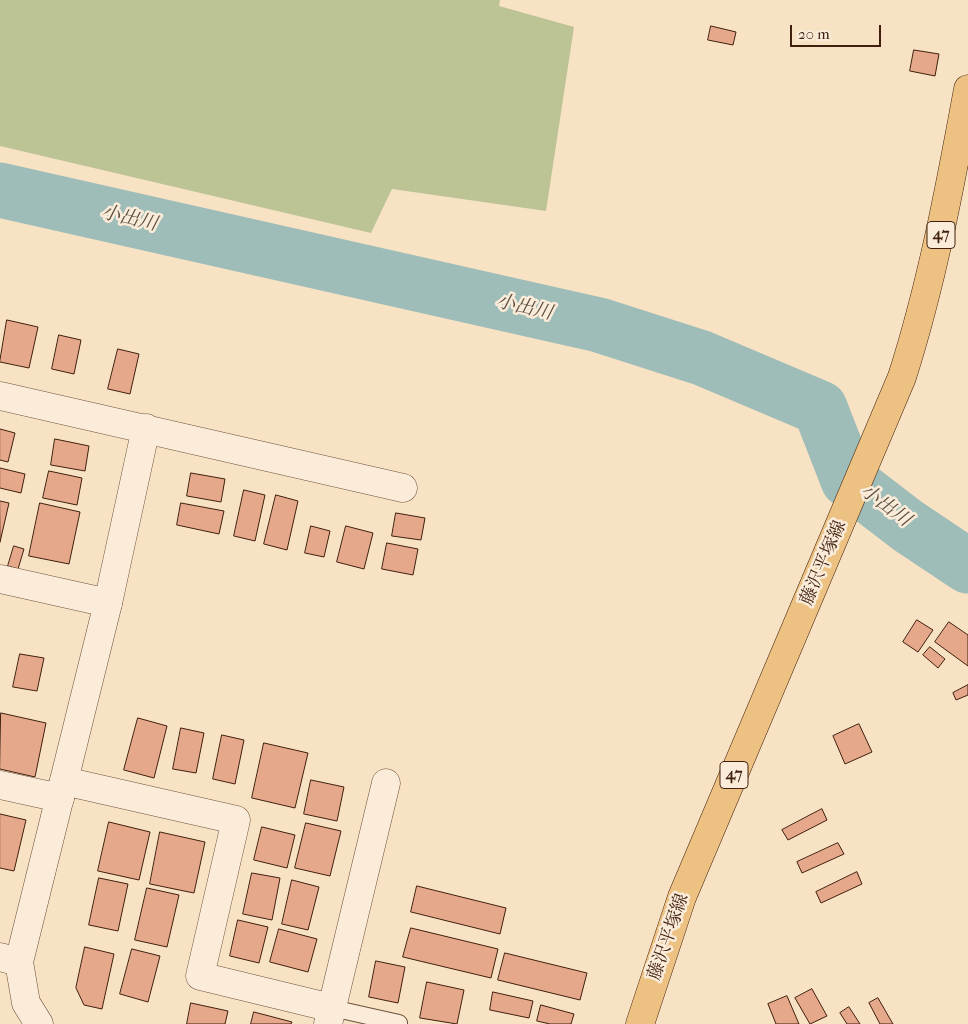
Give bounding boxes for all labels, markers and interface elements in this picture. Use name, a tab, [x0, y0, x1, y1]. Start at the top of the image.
scale bar	[793, 15, 884, 47]
text: 20 m	[798, 25, 830, 43]
water label: 小出川	[99, 201, 159, 237]
road number: 47	[927, 222, 955, 248]
water label: 小出川	[494, 290, 554, 326]
water label: 小出川	[855, 480, 915, 532]
street label: 藤沢平塚線	[796, 517, 852, 609]
road number: 47	[720, 762, 748, 788]
street label: 藤沢平塚線	[644, 891, 694, 983]

